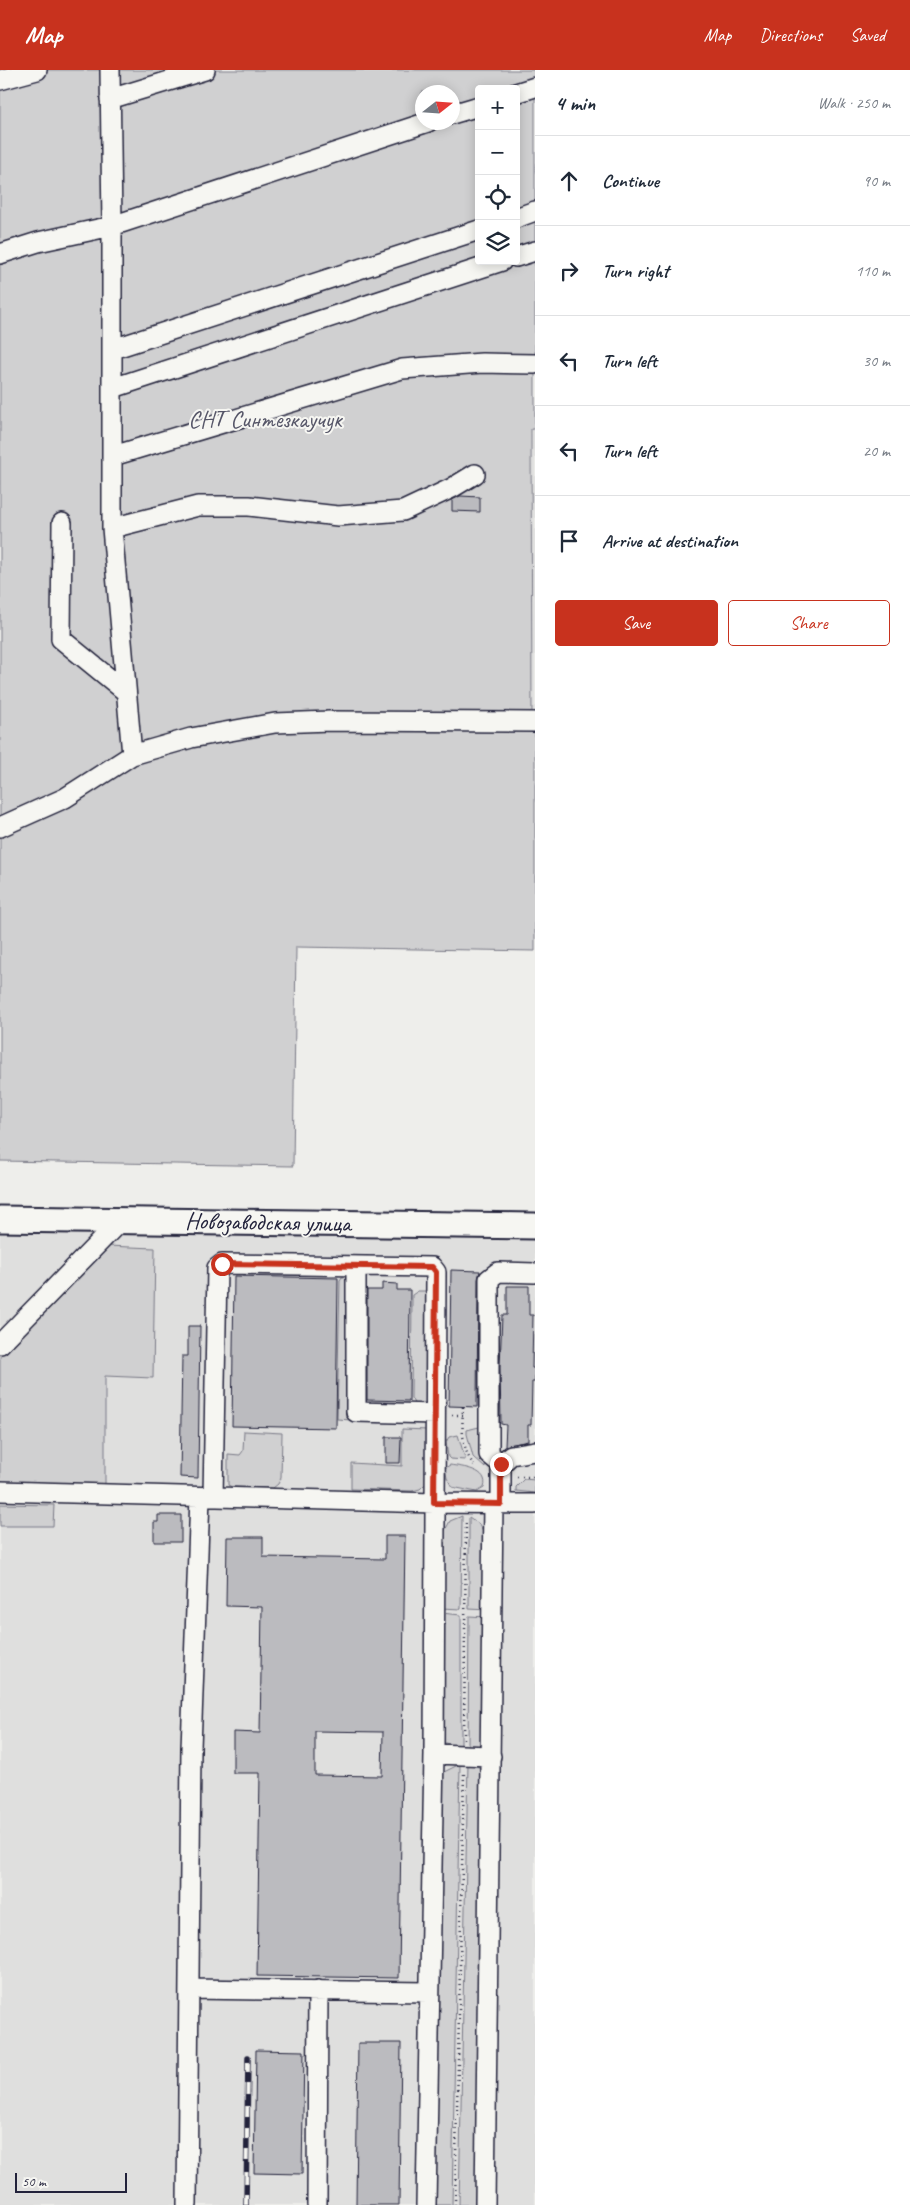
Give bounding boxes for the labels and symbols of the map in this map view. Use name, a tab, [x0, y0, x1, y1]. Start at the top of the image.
north arrow	[415, 85, 460, 130]
park label: СНТ Синтезкаучук	[188, 404, 344, 434]
street label: Новозаводская улица	[185, 1206, 353, 1238]
route start	[211, 1253, 234, 1276]
route end	[490, 1453, 513, 1476]
scale bar	[15, 2170, 128, 2193]

